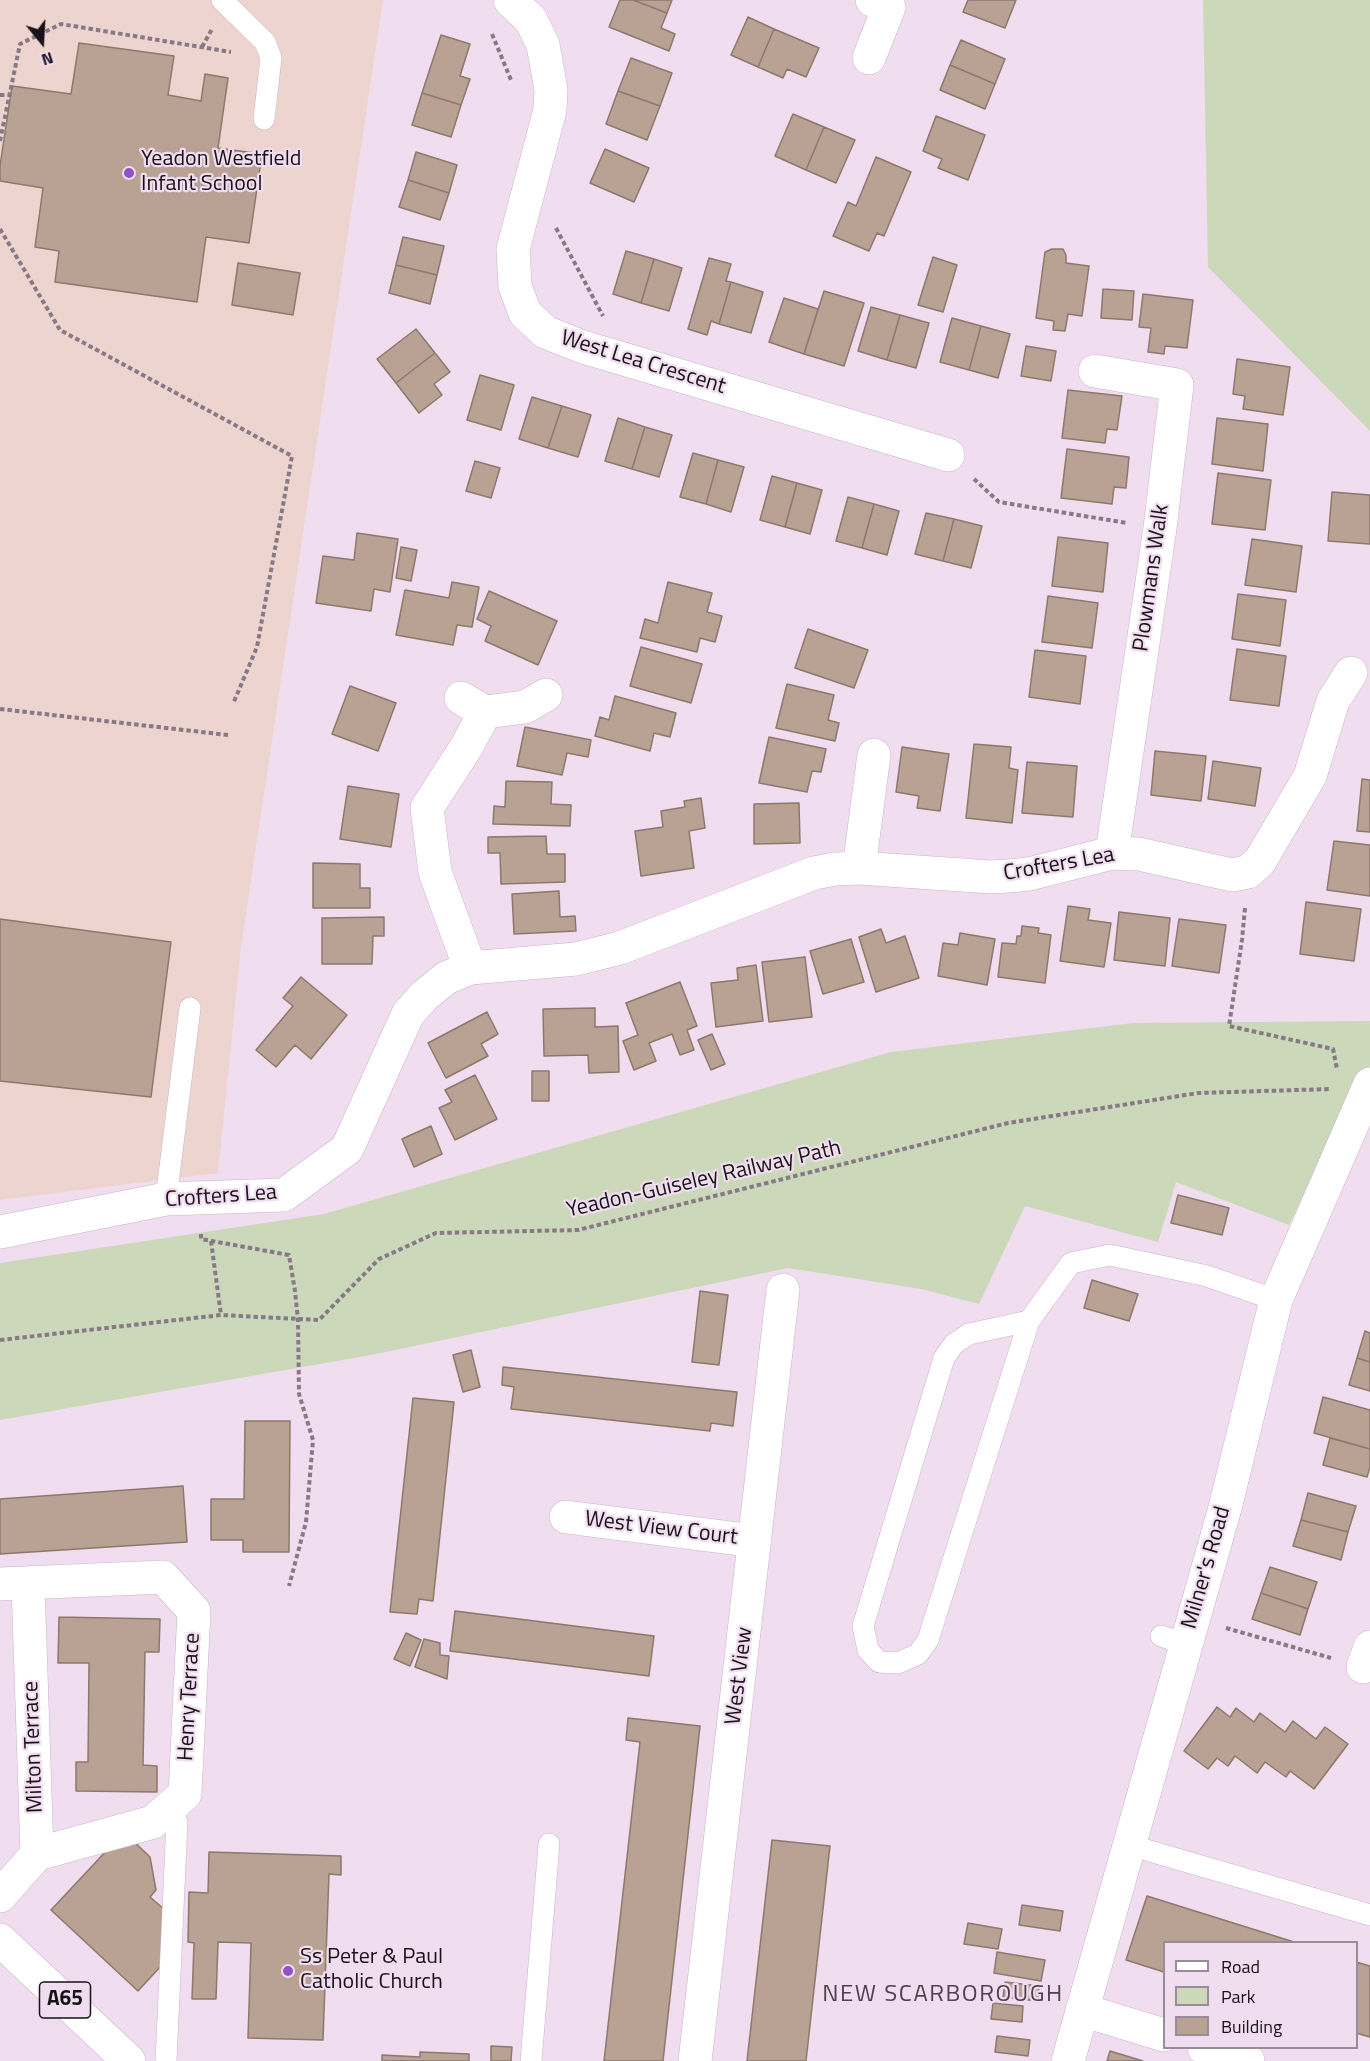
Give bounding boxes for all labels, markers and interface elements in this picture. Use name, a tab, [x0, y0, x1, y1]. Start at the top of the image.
north arrow	[12, 12, 72, 72]
text: N	[39, 46, 57, 72]
place label: Yeadon Westfield Infant School	[141, 147, 301, 198]
marker: Yeadon Westfield Infant School	[122, 166, 136, 180]
street label: West Lea Crescent	[557, 325, 729, 401]
street label: Plowmans Walk	[1129, 503, 1175, 653]
street label: Crofters Lea	[1001, 842, 1117, 888]
street label: Yeadon-Guiseley Railway Path	[564, 1136, 844, 1224]
street label: Crofters Lea	[164, 1180, 278, 1214]
street label: Milner's Road	[1177, 1504, 1237, 1632]
street label: West View Court	[583, 1507, 739, 1551]
street label: West View	[721, 1626, 759, 1726]
street label: Henry Terrace	[173, 1632, 207, 1762]
street label: Milton Terrace	[19, 1681, 49, 1813]
legend	[1163, 1941, 1358, 2049]
place label: Ss Peter & Paul Catholic Church	[300, 1945, 443, 1996]
text: Road	[1221, 1953, 1260, 1980]
marker: Ss Peter & Paul Catholic Church	[281, 1964, 295, 1978]
district label: NEW SCARBOROUGH	[822, 1981, 1064, 2009]
road number: A65	[40, 1982, 90, 2018]
text: Park	[1221, 1983, 1255, 2010]
text: Building	[1221, 2013, 1282, 2040]

